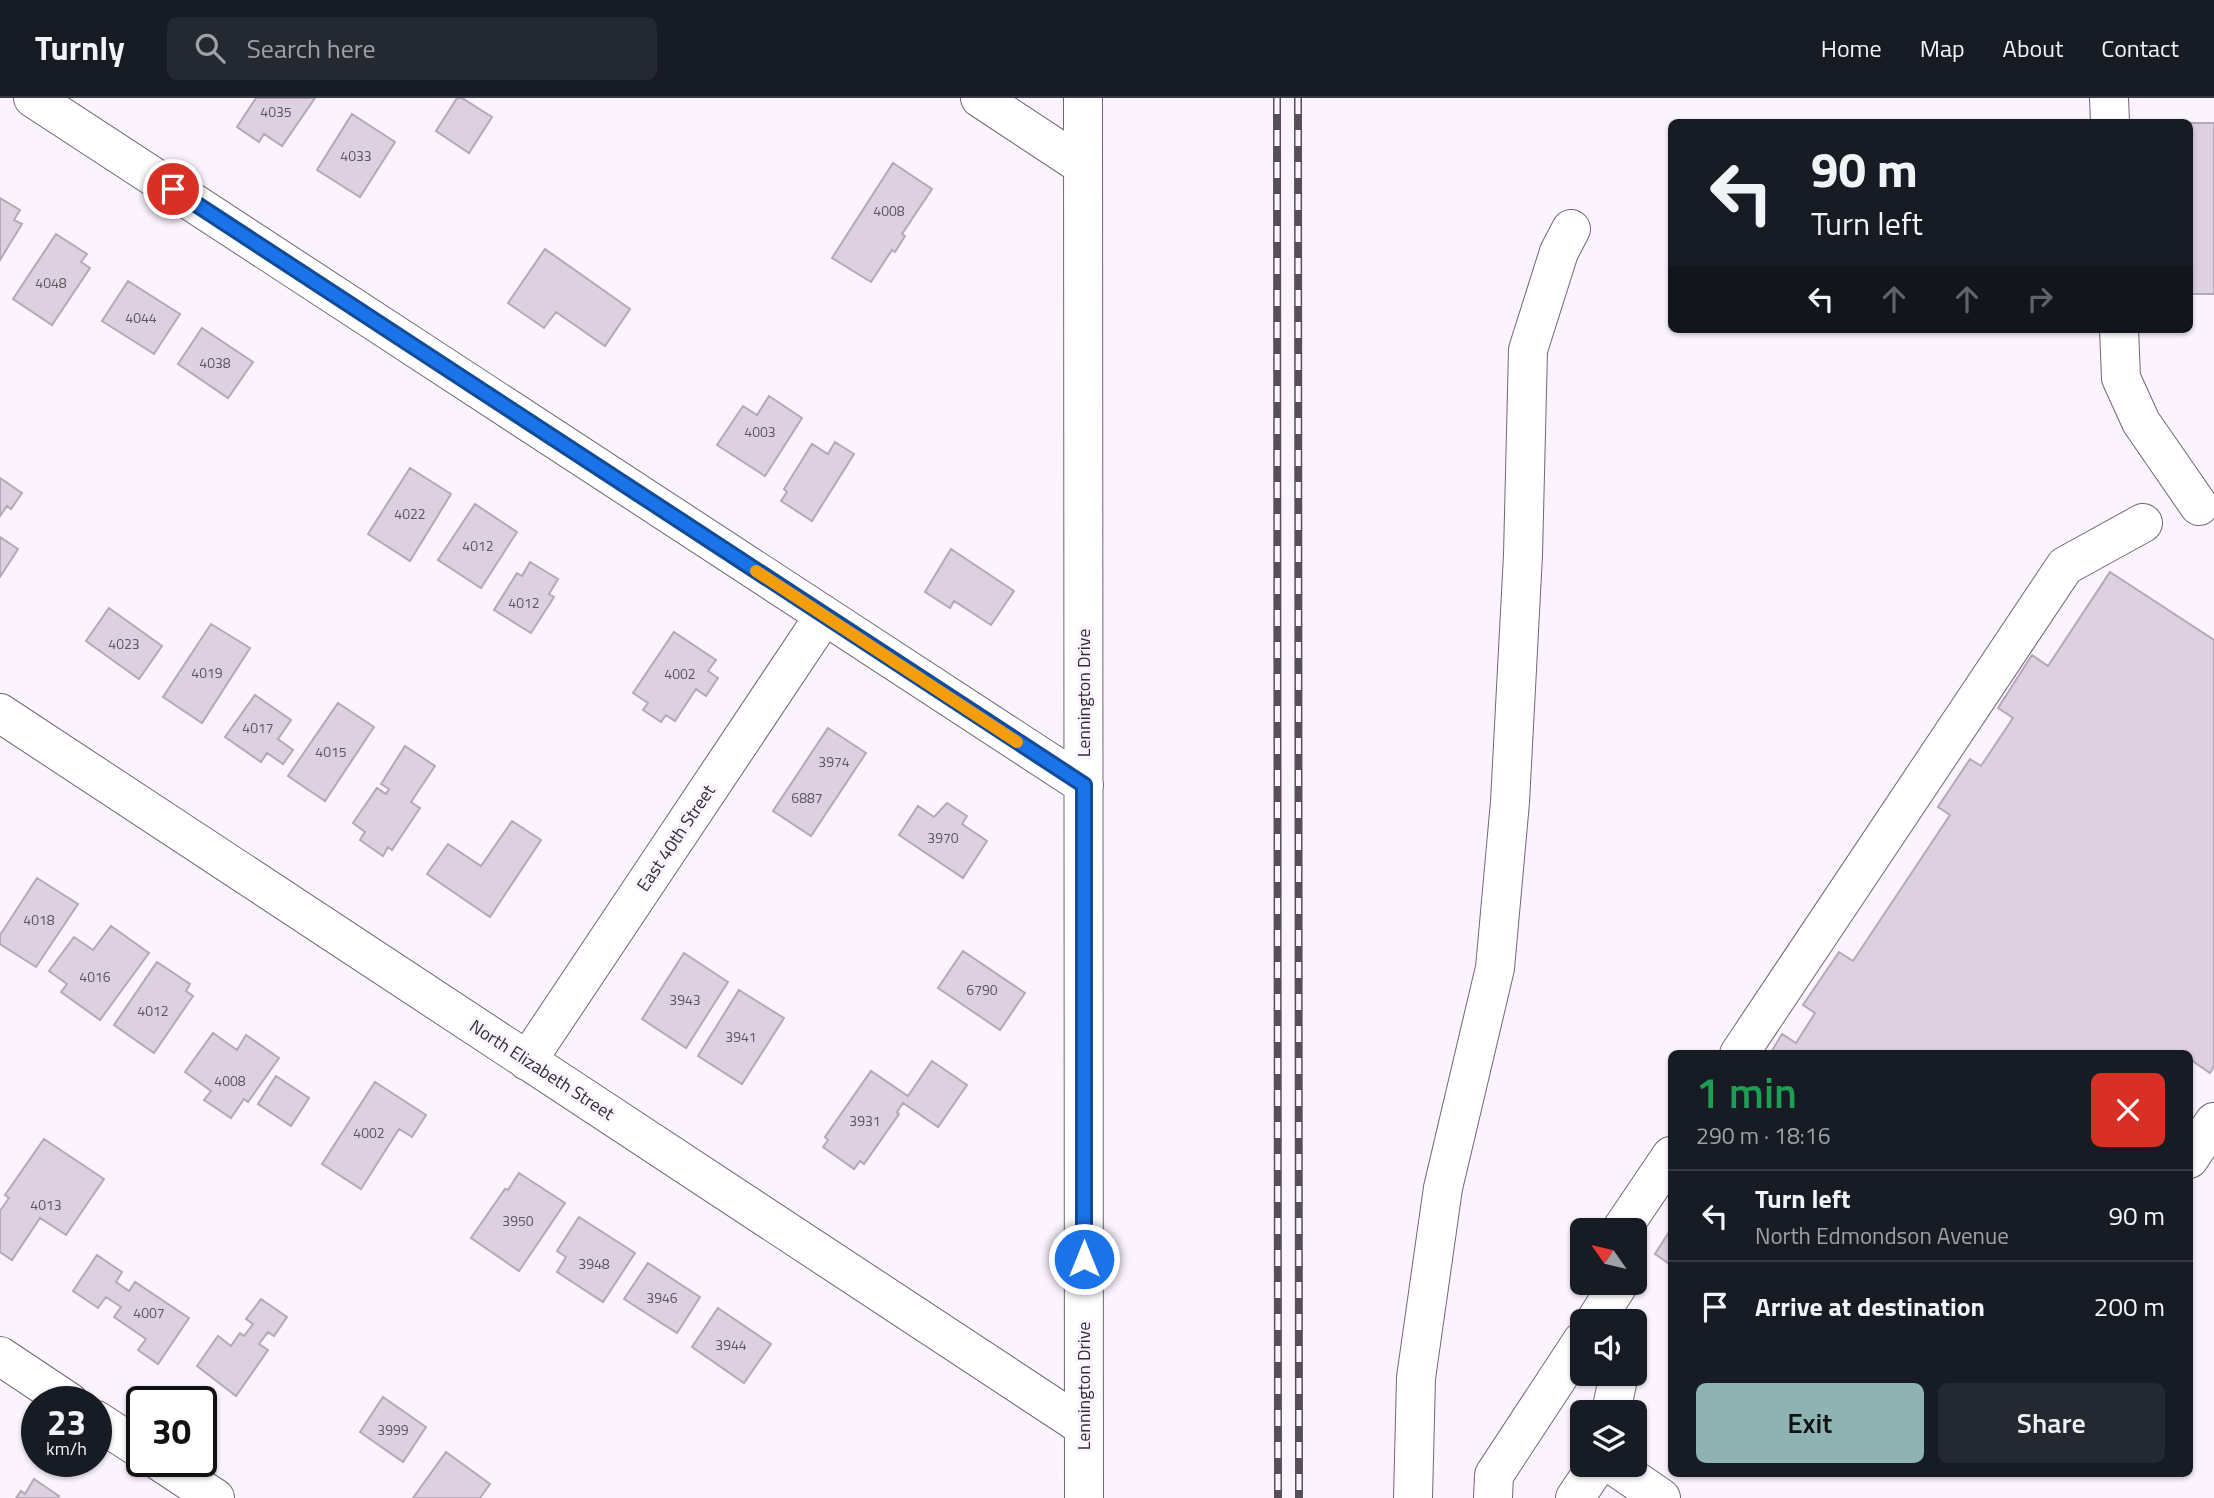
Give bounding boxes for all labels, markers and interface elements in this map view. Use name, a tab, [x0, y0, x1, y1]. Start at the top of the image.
search box	[167, 17, 657, 80]
text: Turnly	[35, 23, 125, 73]
icon: search	[191, 29, 229, 67]
text: Search here	[247, 29, 376, 68]
text: Home	[1821, 30, 1882, 66]
text: Map	[1920, 30, 1965, 66]
text: About	[2003, 30, 2063, 66]
text: Contact	[2101, 30, 2179, 66]
house number: 4035	[260, 101, 292, 122]
text: 90 m	[1811, 131, 1918, 206]
house number: 4033	[340, 145, 372, 166]
icon: left	[1696, 147, 1787, 238]
pin	[143, 159, 203, 219]
icon: arrive	[154, 170, 192, 208]
text: Turn left	[1811, 199, 1923, 247]
house number: 4008	[873, 200, 905, 221]
house number: 4048	[35, 272, 67, 293]
icon: left	[1802, 280, 1840, 318]
icon: ahead	[1875, 280, 1913, 318]
icon: ahead	[1948, 280, 1986, 318]
icon: right	[2021, 280, 2059, 318]
house number: 4044	[125, 307, 157, 328]
house number: 4038	[199, 352, 231, 373]
house number: 4003	[744, 421, 776, 442]
house number: 4022	[394, 503, 426, 524]
house number: 4012	[462, 535, 494, 556]
house number: 4012	[508, 592, 540, 613]
street label: Lennington Drive	[1070, 629, 1097, 757]
house number: 4023	[108, 633, 140, 654]
house number: 4019	[191, 662, 223, 683]
house number: 4002	[664, 663, 696, 684]
house number: 4017	[242, 717, 274, 738]
house number: 4015	[315, 741, 347, 762]
house number: 3974	[818, 751, 850, 772]
street label: East 40th Street	[630, 778, 722, 897]
house number: 6887	[791, 787, 823, 808]
house number: 3970	[927, 827, 959, 848]
house number: 4018	[23, 909, 55, 930]
house number: 4016	[79, 966, 111, 987]
house number: 6790	[966, 979, 998, 1000]
house number: 3943	[669, 989, 701, 1010]
house number: 4012	[137, 1000, 169, 1021]
street label: North Elizabeth Street	[465, 1013, 621, 1127]
house number: 3941	[725, 1026, 757, 1047]
text: 1 min	[1696, 1060, 1797, 1124]
house number: 4008	[214, 1070, 246, 1091]
button: close	[2091, 1073, 2165, 1147]
house number: 3931	[849, 1110, 881, 1131]
text: 290 m · 18:16	[1696, 1118, 1831, 1153]
house number: 4002	[353, 1122, 385, 1143]
text: Turn left	[1755, 1179, 1850, 1218]
house number: 4013	[30, 1194, 62, 1215]
text: 90 m	[2108, 1196, 2165, 1235]
icon: left	[1696, 1197, 1734, 1235]
house number: 3950	[502, 1210, 534, 1231]
north arrow	[1570, 1218, 1647, 1295]
map controls	[1570, 1218, 1647, 1477]
text: North Edmondson Avenue	[1755, 1218, 2009, 1253]
position arrow	[1047, 1222, 1121, 1296]
house number: 3948	[578, 1253, 610, 1274]
house number: 3946	[646, 1287, 678, 1308]
text: Arrive at destination	[1755, 1287, 1985, 1326]
text: 200 m	[2094, 1287, 2165, 1326]
icon: arrive	[1696, 1288, 1734, 1326]
house number: 4007	[133, 1302, 165, 1323]
button: sound	[1570, 1309, 1647, 1386]
street label: Lennington Drive	[1070, 1322, 1097, 1450]
house number: 3944	[715, 1334, 747, 1355]
button: Exit	[1696, 1383, 1924, 1463]
button: Share	[1938, 1383, 2165, 1463]
speed limit sign: 30	[126, 1386, 217, 1477]
text: 23	[47, 1395, 86, 1449]
button: layers	[1570, 1400, 1647, 1477]
house number: 3999	[377, 1419, 409, 1440]
text: km/h	[46, 1435, 87, 1462]

